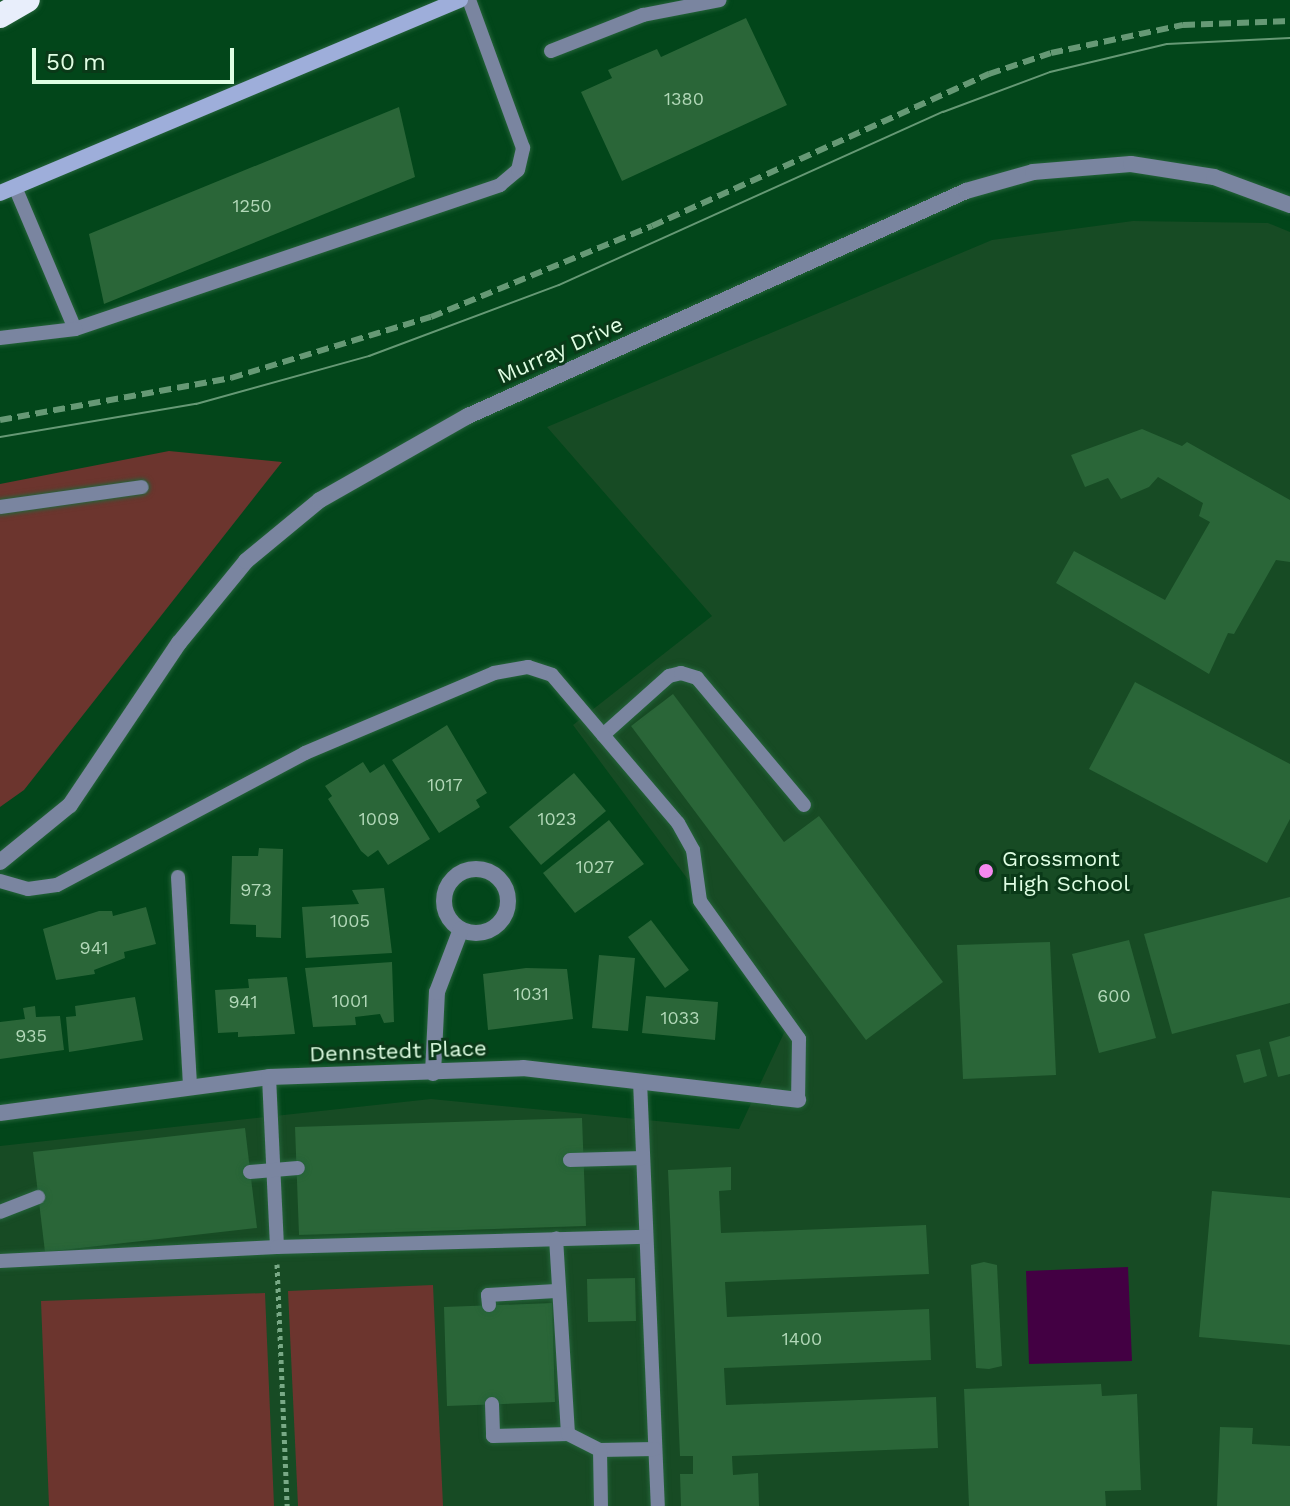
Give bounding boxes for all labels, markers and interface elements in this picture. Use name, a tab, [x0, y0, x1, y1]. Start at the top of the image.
scale bar	[36, 32, 238, 82]
text: 50 m	[46, 48, 106, 76]
house number: 1380	[664, 88, 704, 110]
house number: 1250	[232, 195, 272, 217]
street label: Murray Drive	[493, 310, 627, 390]
house number: 1017	[427, 774, 463, 796]
house number: 1009	[359, 808, 399, 830]
house number: 1023	[537, 808, 577, 830]
place label: Grossmont High School	[1002, 845, 1130, 896]
house number: 1027	[576, 856, 614, 878]
marker: Grossmont High School	[977, 862, 995, 880]
house number: 973	[240, 879, 272, 901]
house number: 1005	[330, 910, 370, 932]
house number: 941	[80, 937, 108, 959]
house number: 1031	[513, 983, 549, 1005]
house number: 600	[1097, 985, 1131, 1007]
house number: 1001	[332, 990, 368, 1012]
house number: 941	[229, 991, 257, 1013]
house number: 1033	[661, 1007, 699, 1029]
house number: 935	[15, 1025, 47, 1047]
street label: Dennstedt Place	[309, 1035, 487, 1067]
house number: 1400	[782, 1328, 822, 1350]

